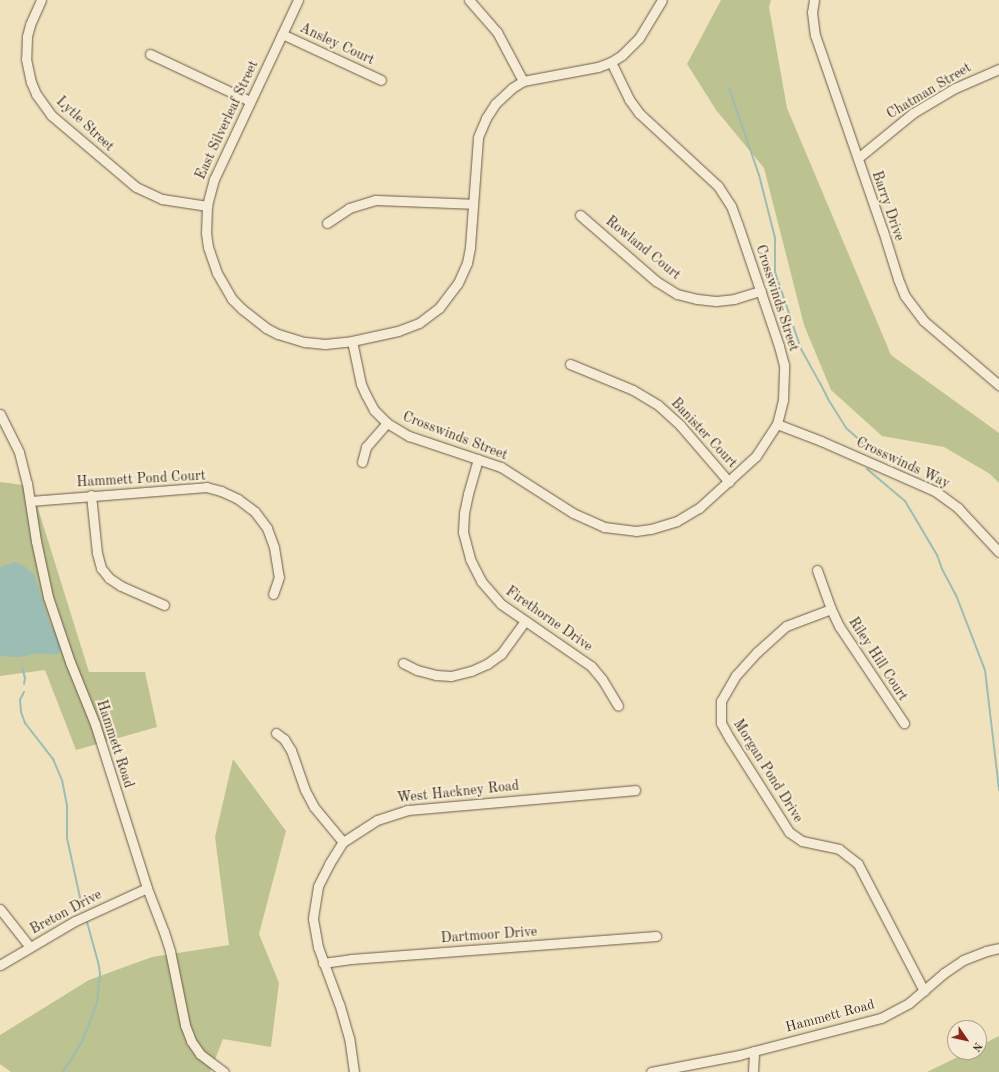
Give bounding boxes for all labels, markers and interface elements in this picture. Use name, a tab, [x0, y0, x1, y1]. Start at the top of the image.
street label: Ansley Court	[297, 19, 377, 69]
street label: East Silverleaf Street	[192, 58, 262, 182]
street label: Chatman Street	[884, 59, 974, 123]
street label: Lytle Street	[53, 93, 117, 155]
street label: Barry Drive	[868, 169, 908, 243]
street label: Rowland Court	[602, 213, 684, 283]
street label: Crosswinds Street	[752, 243, 802, 353]
street label: Banister Court	[667, 395, 741, 471]
street label: Crosswinds Street	[400, 408, 510, 464]
street label: Crosswinds Way	[853, 434, 953, 492]
street label: Hammett Pond Court	[76, 467, 206, 491]
street label: Firethorne Drive	[502, 583, 596, 655]
street label: Riley Hill Court	[845, 614, 911, 704]
street label: Hammett Road	[93, 698, 137, 790]
street label: Morgan Pond Drive	[729, 716, 807, 826]
street label: West Hackney Road	[396, 777, 520, 807]
street label: Breton Drive	[27, 886, 105, 938]
street label: Dartmoor Drive	[440, 923, 538, 947]
street label: Hammett Road	[784, 996, 876, 1036]
north arrow	[947, 1020, 987, 1060]
text: N	[970, 1040, 983, 1053]

